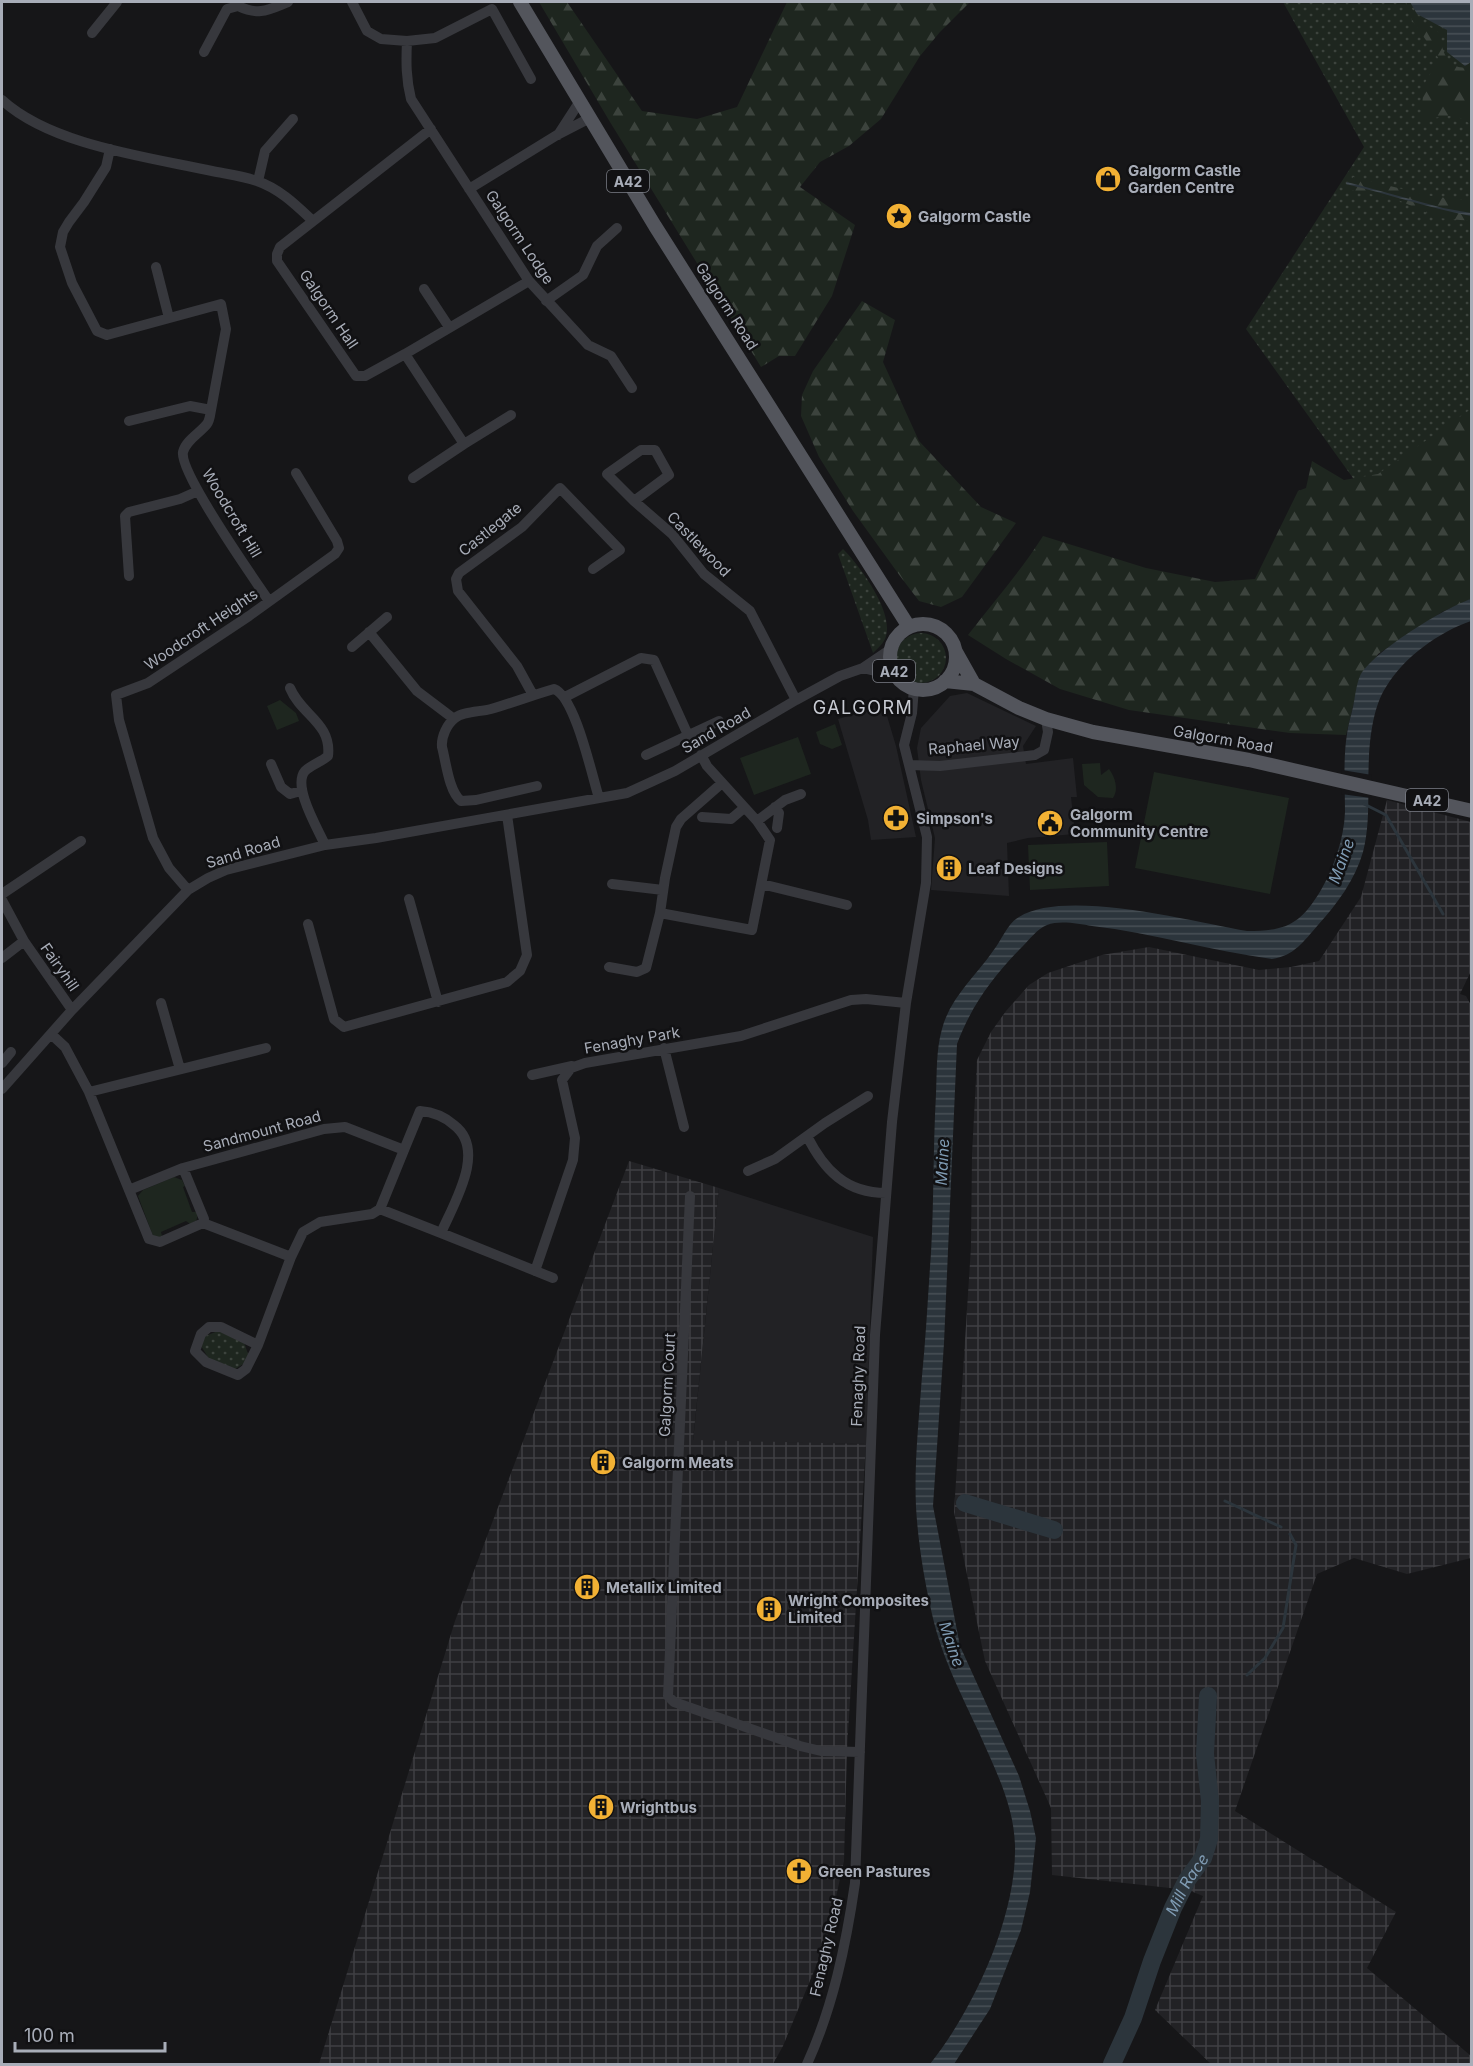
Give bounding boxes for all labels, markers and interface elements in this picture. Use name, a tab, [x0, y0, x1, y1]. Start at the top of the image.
place label: Galgorm Castle Garden Centre	[1128, 161, 1241, 197]
shop icon: Galgorm Castle Garden Centre	[1093, 164, 1123, 194]
road number: A42	[607, 170, 649, 192]
street label: Galgorm Lodge	[482, 186, 558, 288]
place icon: Galgorm Castle	[884, 201, 914, 231]
place label: Galgorm Castle	[918, 207, 1031, 226]
street label: Galgorm Road	[692, 259, 762, 353]
street label: Galgorm Hall	[296, 266, 362, 352]
street label: Woodcroft Hill	[198, 465, 266, 561]
street label: Castlegate	[455, 498, 525, 560]
street label: Castlewood	[663, 507, 735, 581]
street label: Woodcroft Heights	[141, 584, 261, 674]
road number: A42	[873, 660, 915, 682]
district label: GALGORM	[813, 697, 913, 718]
street label: Sand Road	[678, 703, 754, 757]
street label: Galgorm Road	[1172, 721, 1274, 757]
street label: Raphael Way	[927, 731, 1021, 758]
road number: A42	[1406, 789, 1448, 811]
pharmacy icon: Simpson's	[881, 803, 911, 833]
place label: Galgorm Community Centre	[1070, 805, 1208, 841]
public building icon: Galgorm Community Centre	[1035, 808, 1065, 838]
place label: Simpson's	[916, 809, 993, 828]
street label: Sand Road	[204, 832, 282, 872]
water label: Maine	[1324, 836, 1358, 886]
building icon: Leaf Designs	[934, 853, 964, 883]
place label: Leaf Designs	[968, 859, 1063, 878]
street label: Fairyhill	[37, 939, 83, 995]
street label: Fenaghy Park	[583, 1022, 682, 1058]
street label: Sandmount Road	[201, 1106, 323, 1156]
water label: Maine	[931, 1138, 953, 1186]
street label: Fenaghy Road	[847, 1325, 869, 1427]
street label: Galgorm Court	[655, 1332, 679, 1438]
building icon: Galgorm Meats	[588, 1447, 618, 1477]
place label: Galgorm Meats	[622, 1453, 734, 1472]
building icon: Metallix Limited	[572, 1572, 602, 1602]
place label: Metallix Limited	[606, 1578, 722, 1597]
place label: Wright Composites Limited	[788, 1591, 929, 1627]
building icon: Wright Composites Limited	[754, 1594, 784, 1624]
water label: Maine	[935, 1619, 969, 1669]
building icon: Wrightbus	[586, 1792, 616, 1822]
place label: Wrightbus	[620, 1798, 697, 1817]
water label: Mill Race	[1161, 1849, 1213, 1919]
church icon: Green Pastures	[784, 1856, 814, 1886]
place label: Green Pastures	[818, 1862, 930, 1881]
street label: Fenaghy Road	[805, 1896, 847, 1998]
scale bar	[15, 2015, 165, 2053]
text: 100 m	[24, 2025, 75, 2046]

